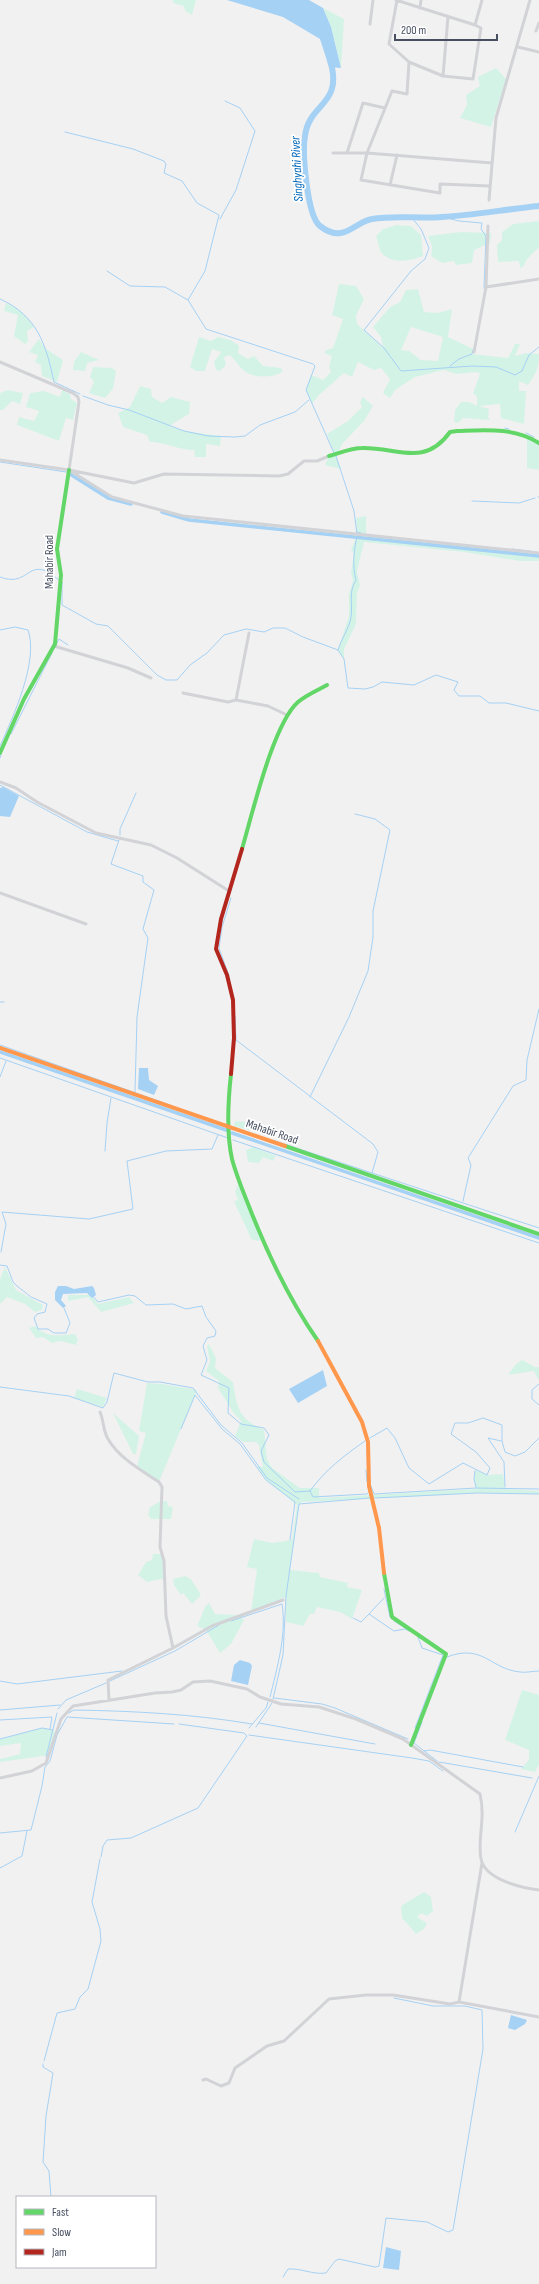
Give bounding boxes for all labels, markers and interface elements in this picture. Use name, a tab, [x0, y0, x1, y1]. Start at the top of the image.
scale bar	[395, 16, 497, 42]
text: 200 m	[401, 23, 427, 38]
water label: Singhyahi River	[287, 134, 307, 202]
street label: Mahabir Road	[42, 535, 57, 589]
street label: Mahabir Road	[244, 1116, 300, 1148]
legend	[16, 2196, 156, 2268]
text: Fast	[52, 2205, 69, 2220]
text: Slow	[52, 2225, 71, 2240]
text: Jam	[51, 2245, 67, 2260]

